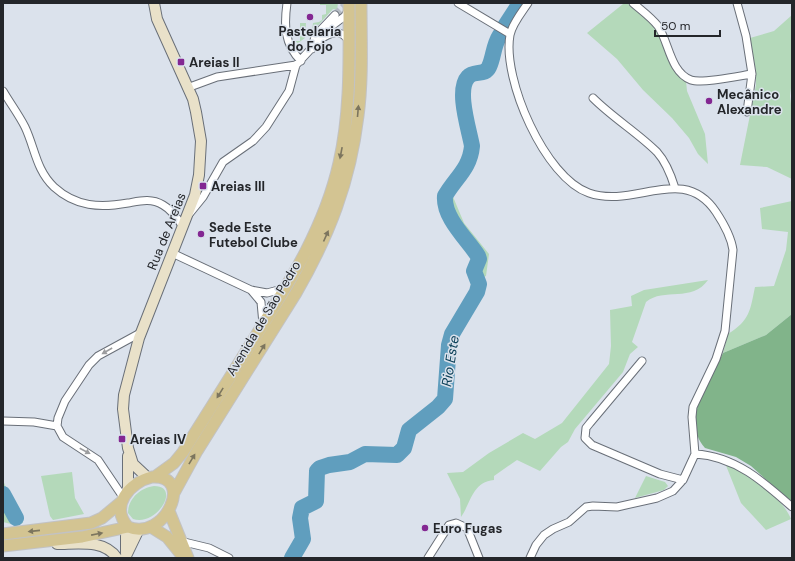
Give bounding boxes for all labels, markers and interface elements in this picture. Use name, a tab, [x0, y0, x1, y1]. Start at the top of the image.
marker: Pastelaria do Fojo	[305, 12, 315, 22]
scale bar	[655, 12, 720, 38]
text: 50 m	[661, 18, 690, 34]
place label: Pastelaria do Fojo	[279, 23, 341, 55]
place label: Areias II	[189, 54, 239, 71]
marker: Areias II	[176, 57, 186, 67]
place label: Mecânico Alexandre	[717, 86, 782, 118]
marker: Mecânico Alexandre	[704, 96, 714, 106]
one-way arrow	[355, 105, 362, 117]
one-way arrow	[337, 147, 343, 160]
place label: Areias III	[211, 178, 265, 195]
marker: Areias III	[198, 181, 208, 191]
street label: Rua de Areias	[143, 190, 190, 272]
place label: Sede Este Futebol Clube	[209, 219, 298, 251]
marker: Sede Este Futebol Clube	[196, 229, 206, 239]
one-way arrow	[323, 230, 329, 241]
street label: Avenida de São Pedro	[222, 258, 305, 379]
water label: Rio Este	[437, 334, 463, 388]
one-way arrow	[258, 343, 265, 355]
one-way arrow	[102, 347, 113, 354]
one-way arrow	[217, 387, 224, 399]
place label: Areias IV	[130, 431, 186, 448]
marker: Areias IV	[117, 434, 127, 444]
one-way arrow	[79, 447, 91, 454]
one-way arrow	[189, 453, 196, 465]
place label: Euro Fugas	[433, 520, 502, 537]
marker: Euro Fugas	[420, 523, 430, 533]
one-way arrow	[28, 528, 40, 534]
one-way arrow	[91, 531, 103, 537]

